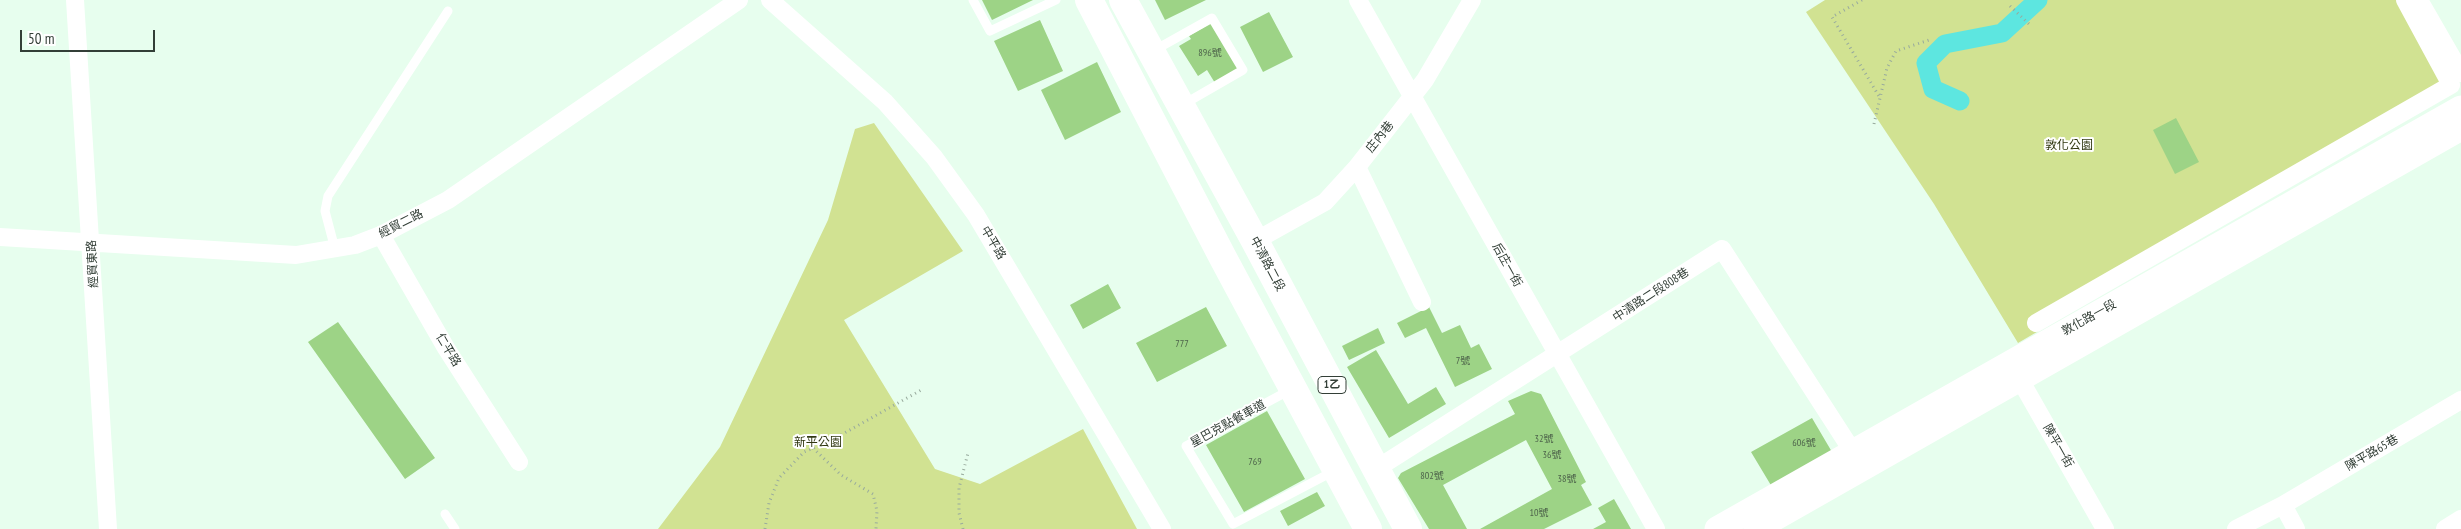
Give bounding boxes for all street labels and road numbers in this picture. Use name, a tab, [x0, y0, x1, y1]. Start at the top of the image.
street label: 庄內巷	[1363, 118, 1397, 156]
street label: 經貿二路	[376, 207, 426, 241]
street label: 中平路	[978, 224, 1008, 262]
street label: 中清路二段	[1247, 234, 1287, 294]
street label: 經貿東路	[85, 240, 101, 288]
street label: 后庄一街	[1489, 241, 1525, 289]
street label: 中清路二段808巷	[1610, 265, 1692, 325]
street label: 敦化路一段	[2059, 297, 2119, 339]
street label: 仁平路	[433, 331, 463, 369]
road number: 1乙	[1318, 376, 1346, 394]
street label: 星巴克點餐車道	[1188, 397, 1268, 451]
street label: 陳平一街	[2040, 422, 2076, 470]
street label: 陳平路65巷	[2343, 432, 2401, 474]

